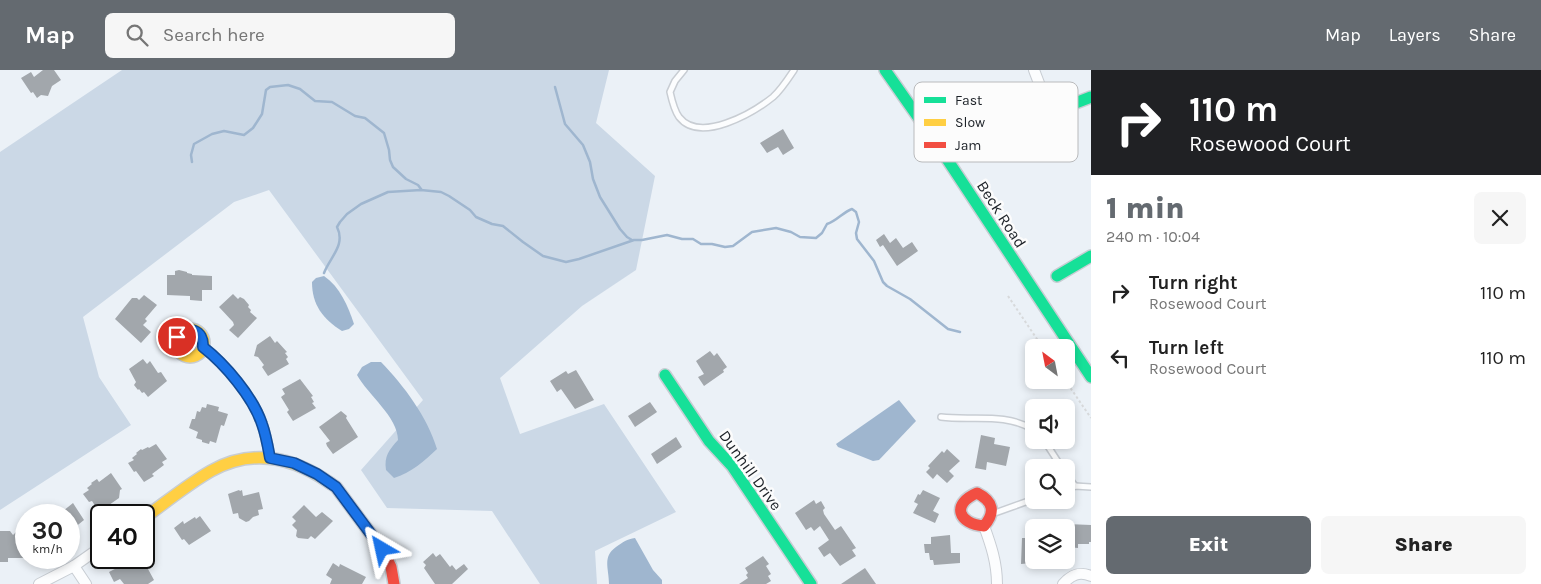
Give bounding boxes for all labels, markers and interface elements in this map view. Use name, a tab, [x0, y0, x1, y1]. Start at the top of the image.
search box	[105, 13, 455, 58]
text: Map	[25, 21, 75, 49]
icon: search	[123, 21, 151, 49]
text: Search here	[163, 24, 265, 46]
text: Map	[1325, 24, 1361, 46]
text: Layers	[1389, 24, 1441, 46]
text: Share	[1469, 24, 1516, 46]
legend	[914, 82, 1078, 162]
text: 110 m	[1189, 89, 1278, 130]
icon: right	[1106, 90, 1171, 155]
text: Fast	[955, 92, 982, 109]
text: Slow	[955, 114, 985, 131]
text: Rosewood Court	[1189, 131, 1351, 157]
text: Jam	[955, 137, 981, 154]
street label: Beck Road	[973, 177, 1030, 251]
text: 1 min	[1106, 190, 1185, 226]
button: close	[1474, 192, 1526, 244]
text: 240 m · 10:04	[1106, 227, 1200, 246]
text: Turn right	[1149, 272, 1238, 294]
icon: right	[1106, 279, 1134, 307]
text: 110 m	[1480, 282, 1526, 304]
text: Rosewood Court	[1149, 294, 1267, 313]
pin	[156, 316, 198, 358]
icon: arrive	[163, 323, 191, 351]
text: Turn left	[1149, 337, 1224, 359]
north arrow	[1025, 339, 1075, 389]
map controls	[1025, 339, 1075, 569]
icon: left	[1106, 344, 1134, 372]
text: 110 m	[1480, 347, 1526, 369]
text: Rosewood Court	[1149, 359, 1267, 378]
button: sound	[1025, 399, 1075, 449]
street label: Dunhill Drive	[715, 426, 786, 514]
button: search	[1025, 459, 1075, 509]
speed limit sign: 40	[90, 504, 155, 569]
text: 30	[32, 516, 63, 545]
button: Exit	[1106, 516, 1311, 574]
button: Share	[1321, 516, 1526, 574]
button: layers	[1025, 519, 1075, 569]
position arrow	[355, 522, 407, 574]
text: km/h	[32, 542, 63, 556]

